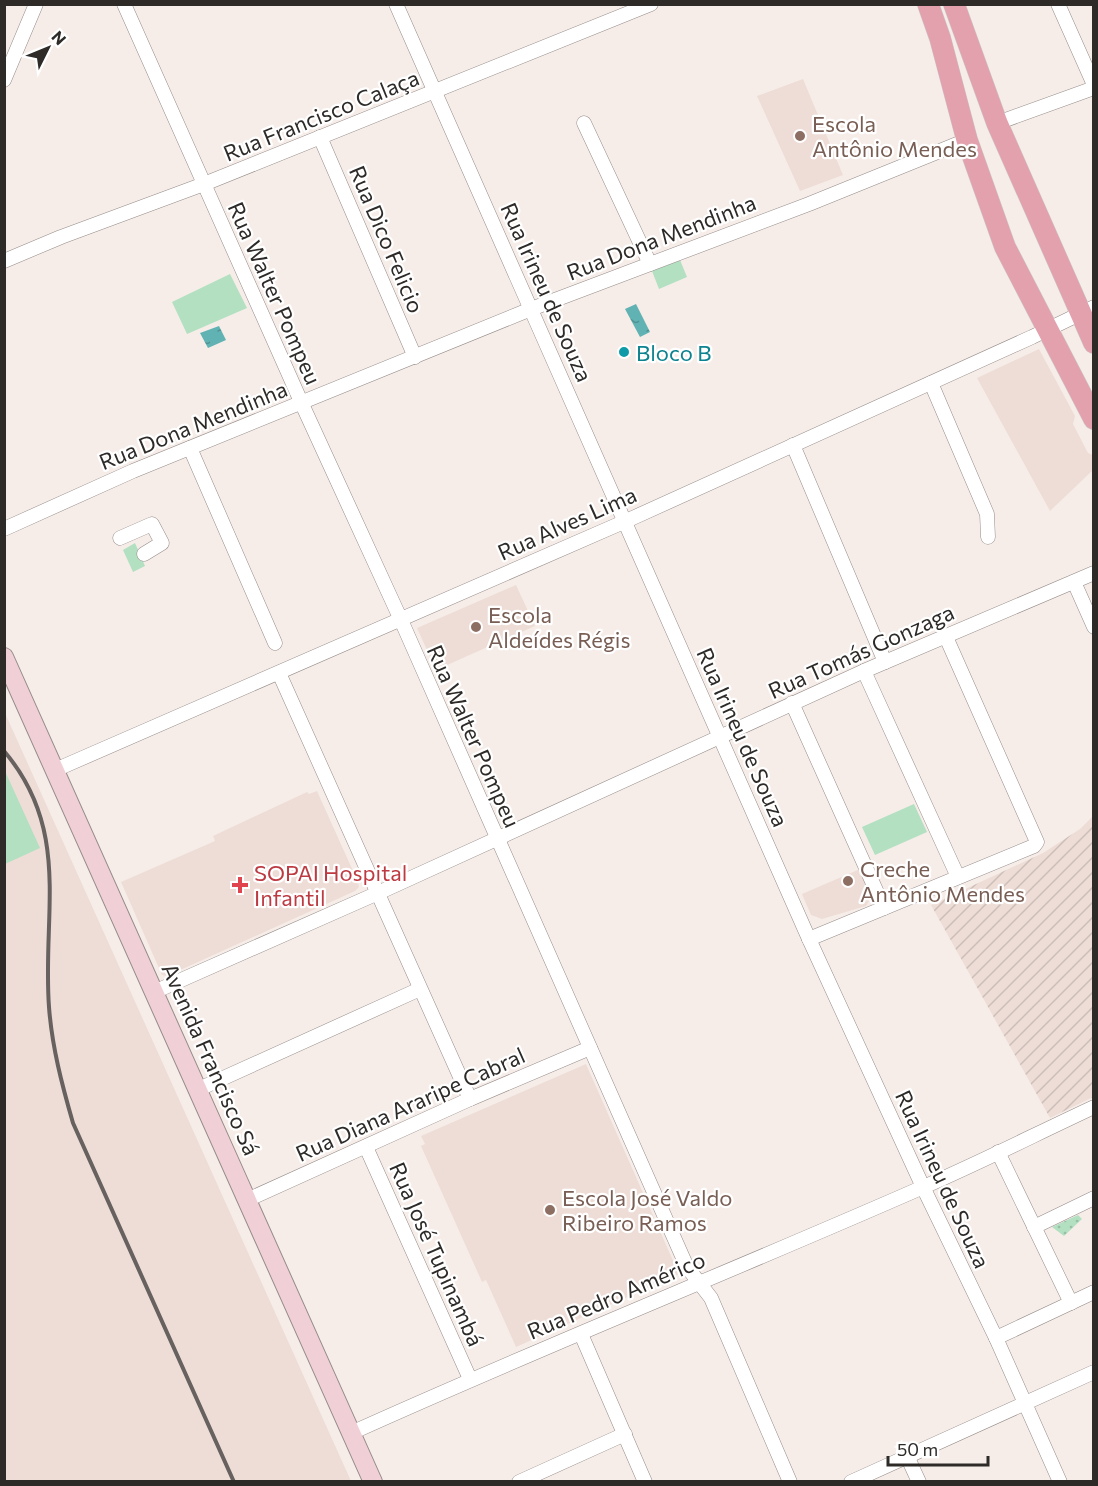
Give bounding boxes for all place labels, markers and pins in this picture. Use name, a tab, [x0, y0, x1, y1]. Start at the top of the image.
place label: Escola Antônio Mendes	[812, 110, 977, 162]
marker: Escola Antônio Mendes	[793, 129, 807, 143]
place label: Bloco B	[636, 339, 711, 366]
marker: Bloco B	[617, 345, 631, 359]
place label: Escola Aldeídes Régis	[488, 601, 630, 653]
marker: Escola Aldeídes Régis	[469, 620, 483, 634]
place label: Creche Antônio Mendes	[860, 855, 1025, 907]
place label: SOPAI Hospital Infantil	[254, 859, 407, 911]
marker: Creche Antônio Mendes	[841, 874, 855, 888]
marker: SOPAI Hospital Infantil	[231, 876, 249, 894]
place label: Escola José Valdo Ribeiro Ramos	[562, 1184, 732, 1236]
marker: Escola José Valdo Ribeiro Ramos	[543, 1203, 557, 1217]

